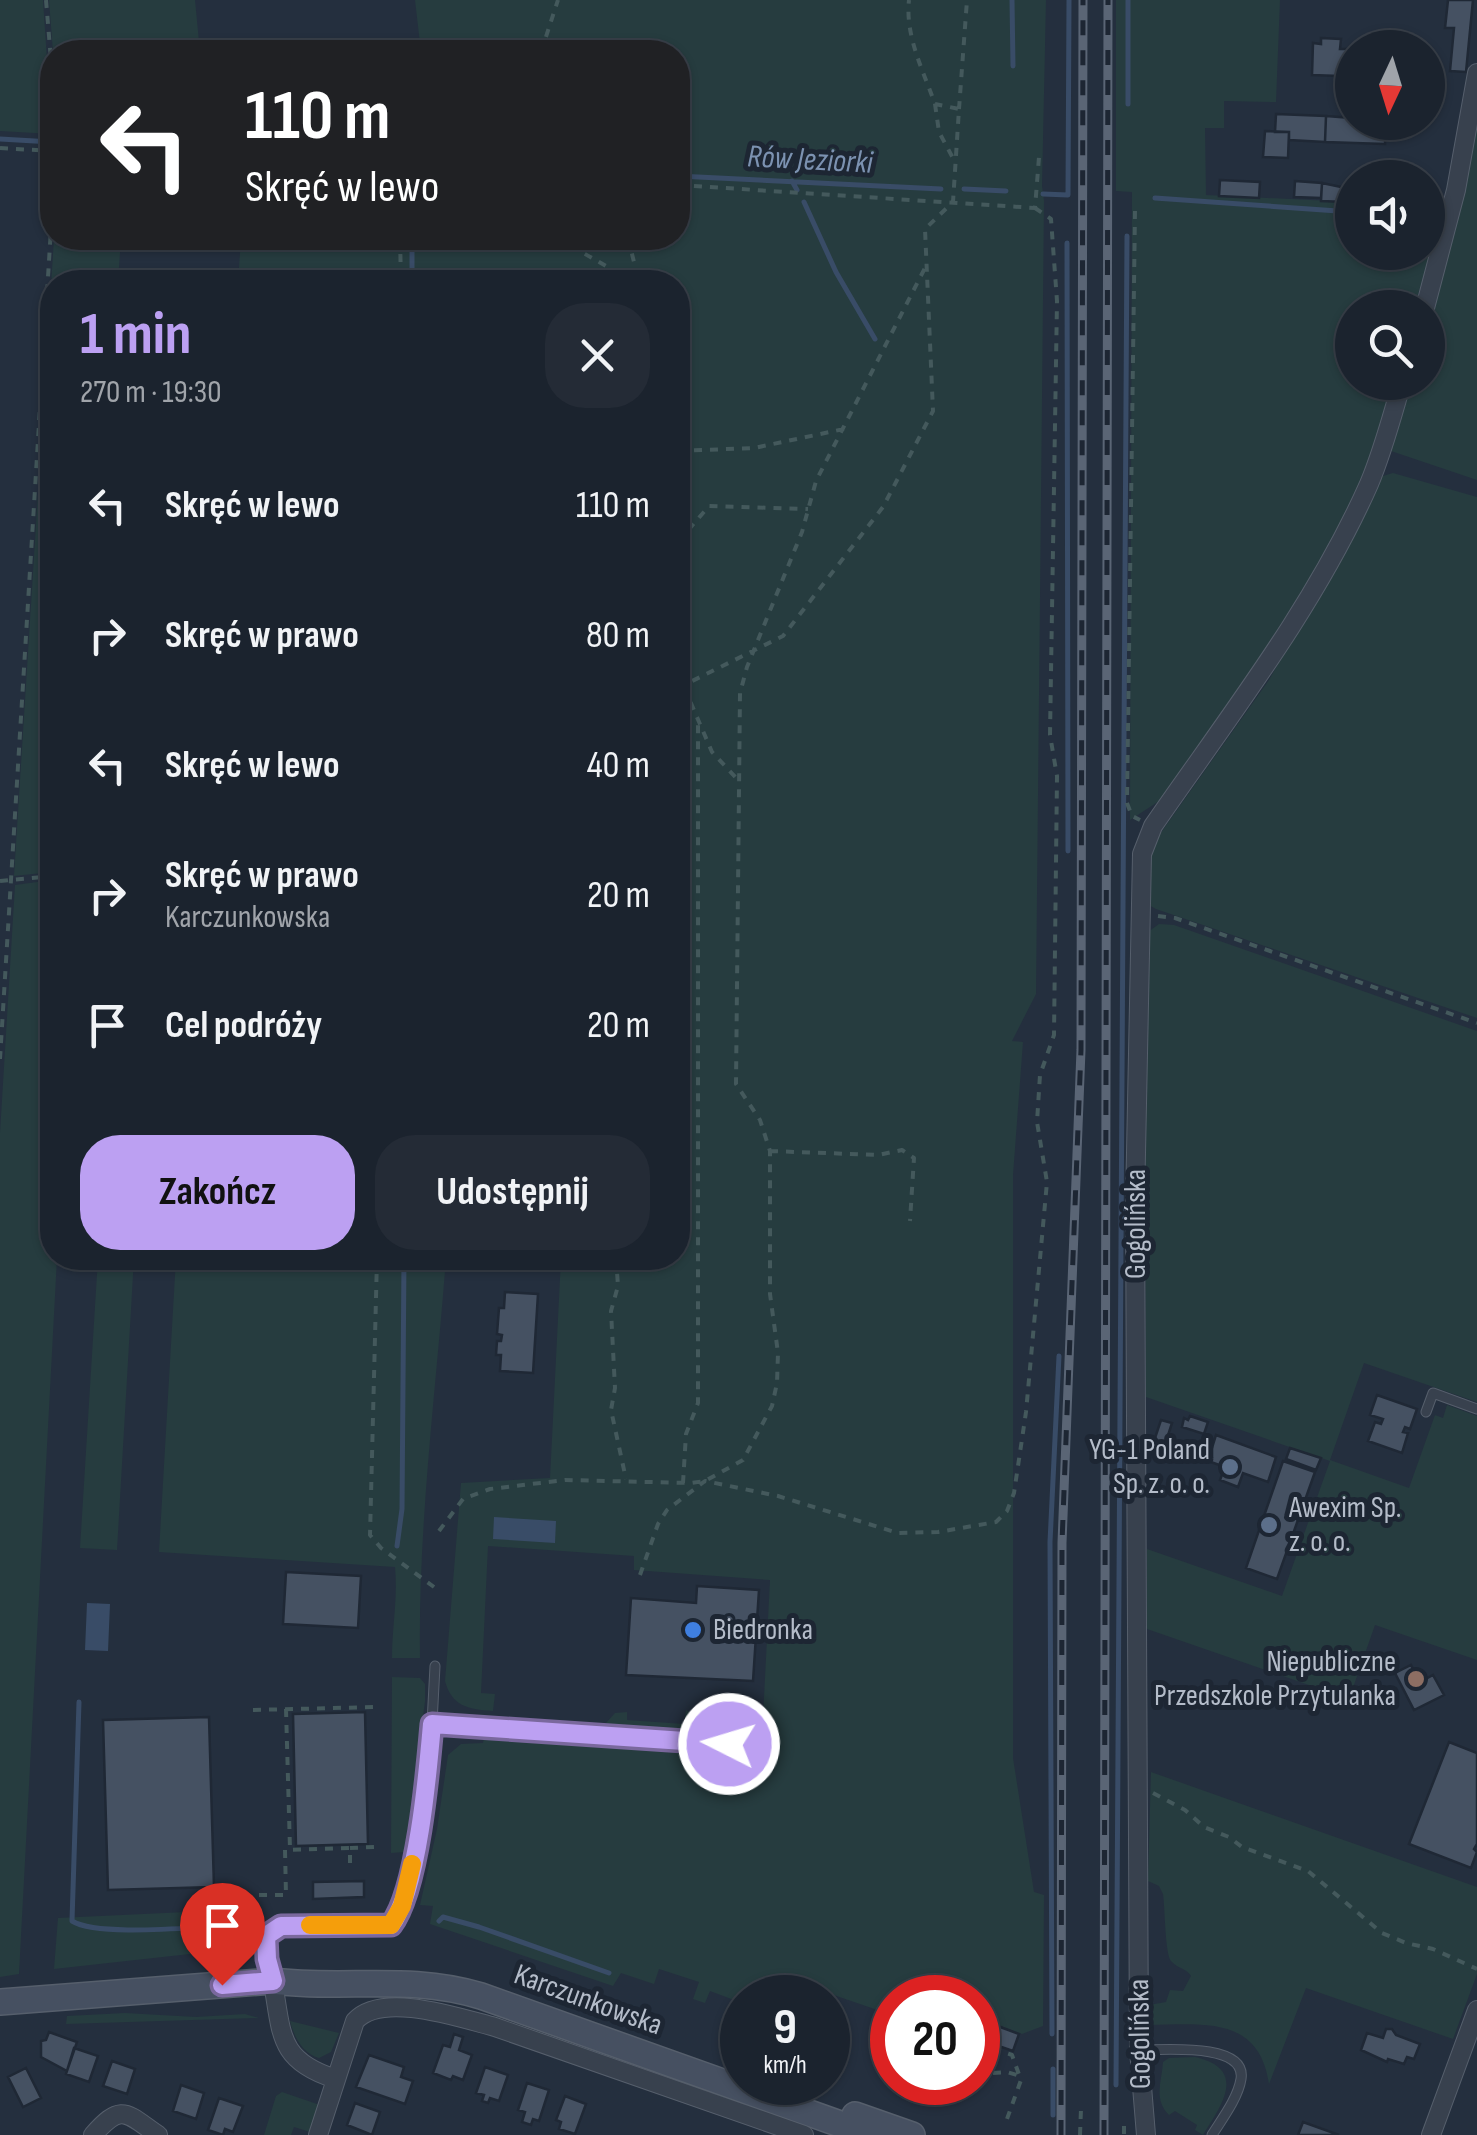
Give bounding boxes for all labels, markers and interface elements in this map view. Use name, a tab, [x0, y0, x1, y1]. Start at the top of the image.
north arrow	[1335, 30, 1445, 140]
map controls	[1335, 30, 1445, 400]
text: 110 m	[245, 75, 391, 159]
icon: left	[80, 80, 210, 210]
water label: Rów Jeziorki	[746, 137, 875, 183]
text: Skręć w lewo	[245, 160, 439, 215]
button: sound	[1335, 160, 1445, 270]
button: search	[1335, 290, 1445, 400]
text: 1 min	[80, 299, 192, 371]
button: close	[545, 303, 650, 408]
text: 270 m · 19:30	[80, 373, 221, 412]
icon: left	[80, 478, 135, 533]
text: Skręć w lewo	[165, 483, 340, 528]
text: 110 m	[576, 483, 650, 528]
icon: right	[80, 608, 135, 663]
text: Skręć w prawo	[165, 613, 359, 658]
text: 80 m	[586, 613, 650, 658]
icon: left	[80, 738, 135, 793]
text: Skręć w lewo	[165, 743, 340, 788]
text: 40 m	[587, 743, 650, 788]
text: Skręć w prawo	[165, 853, 359, 898]
icon: right	[80, 868, 135, 923]
text: 20 m	[587, 873, 650, 918]
text: Karczunkowska	[165, 898, 330, 937]
icon: arrive	[80, 998, 135, 1053]
text: Cel podróży	[165, 1003, 322, 1048]
text: 20 m	[587, 1003, 650, 1048]
button: Zakończ	[80, 1135, 355, 1250]
button: Udostępnij	[375, 1135, 650, 1250]
street label: Gogolińska	[1118, 1169, 1154, 1279]
place label: YG-1 Poland Sp. z. o. o.	[1089, 1432, 1210, 1502]
marker: YG-1 Poland Sp. z. o. o.	[1219, 1456, 1241, 1478]
place label: Awexim Sp. z. o. o.	[1288, 1490, 1402, 1560]
marker: Awexim Sp. z. o. o.	[1258, 1514, 1280, 1536]
place label: Biedronka	[713, 1612, 813, 1648]
marker: Biedronka	[682, 1619, 704, 1641]
place label: Niepubliczne Przedszkole Przytulanka	[1154, 1644, 1396, 1714]
marker: Niepubliczne Przedszkole Przytulanka	[1405, 1668, 1427, 1690]
position arrow	[677, 1692, 781, 1796]
pin	[180, 1883, 265, 1986]
icon: arrive	[195, 1898, 250, 1953]
street label: Karczunkowska	[509, 1957, 667, 2043]
speed limit sign: 20	[870, 1975, 1000, 2105]
street label: Gogolińska	[1121, 1979, 1159, 2089]
text: 9	[773, 1998, 797, 2058]
text: km/h	[763, 2050, 807, 2081]

